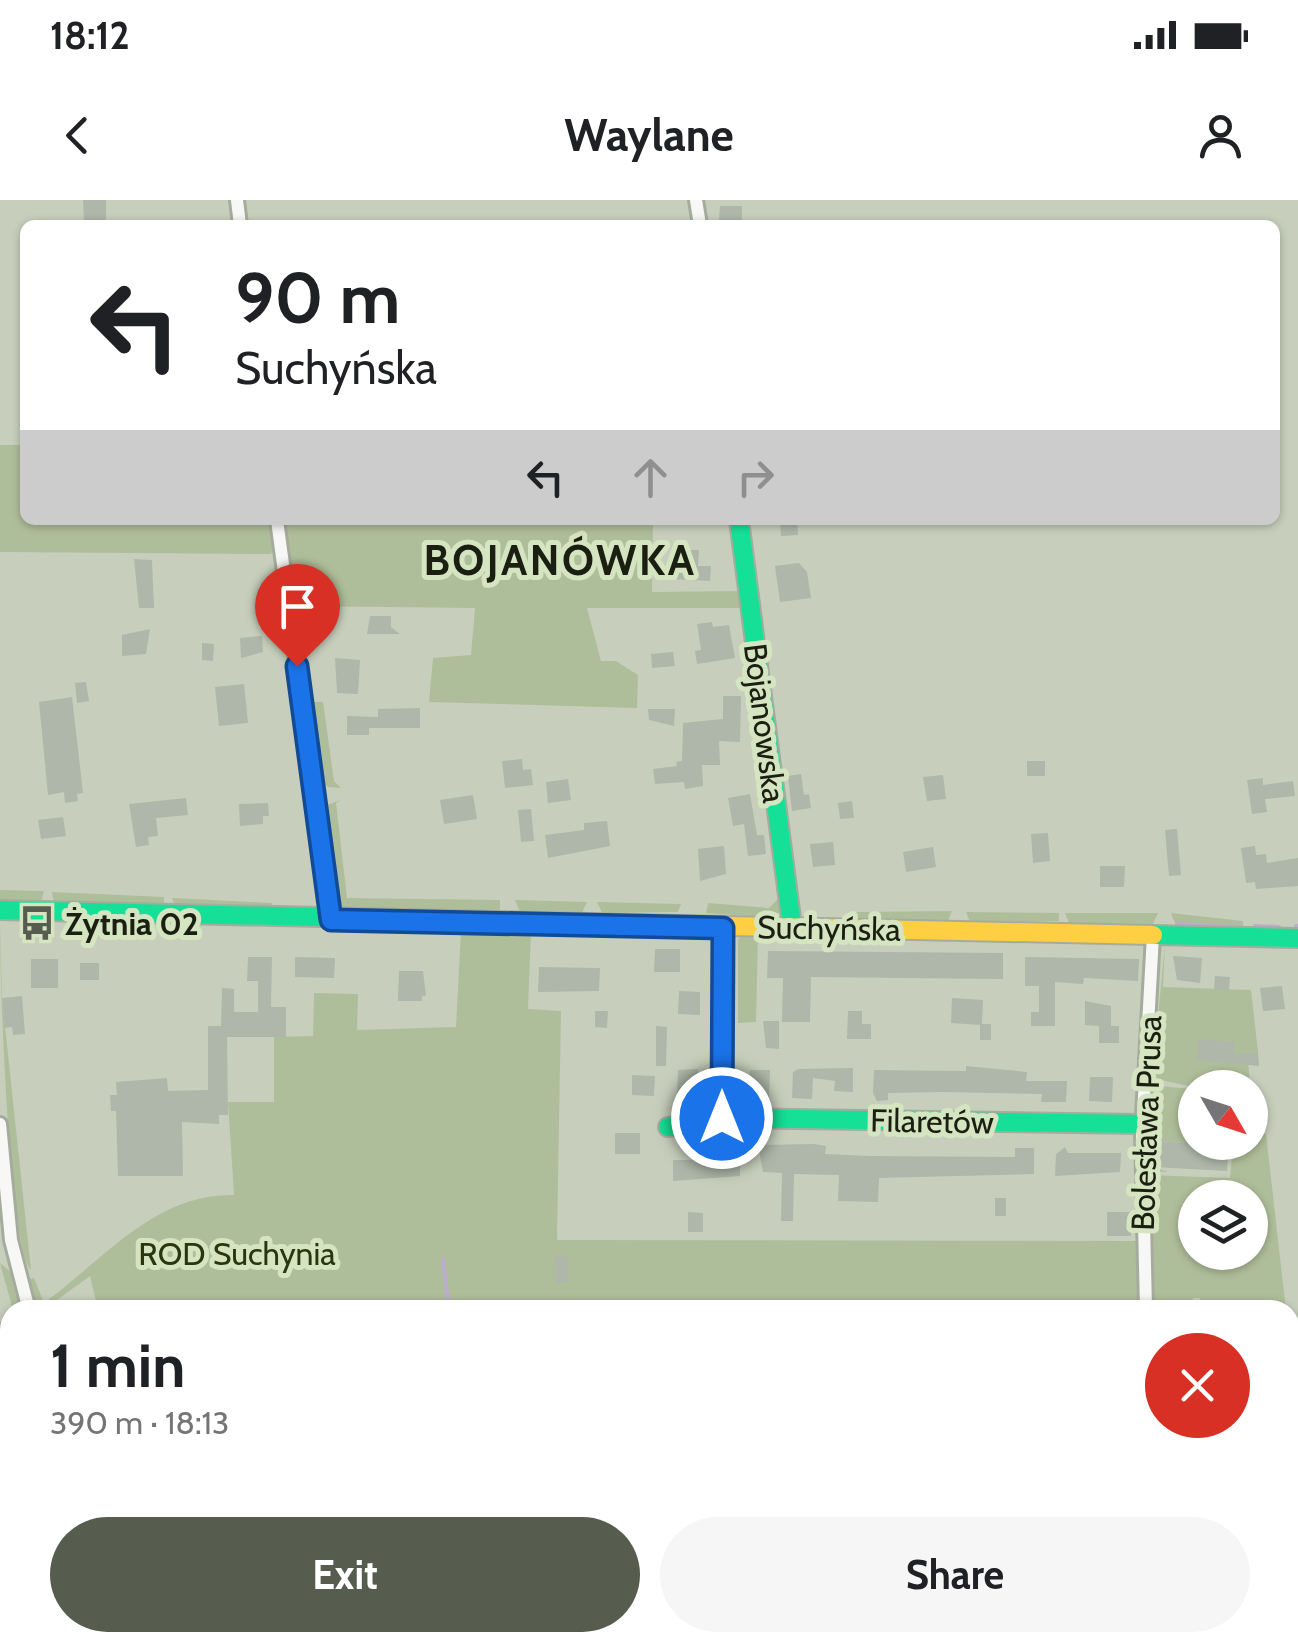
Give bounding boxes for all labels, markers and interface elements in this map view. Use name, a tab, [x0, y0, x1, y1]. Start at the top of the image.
text: 18:12	[50, 12, 130, 59]
icon: back	[50, 108, 105, 163]
text: Waylane	[564, 108, 734, 162]
icon: person	[1193, 108, 1248, 163]
text: 90 m	[235, 255, 400, 341]
icon: left	[70, 260, 200, 390]
text: Suchyńska	[235, 341, 437, 395]
icon: left	[518, 450, 573, 505]
icon: ahead	[623, 450, 678, 505]
icon: right	[728, 450, 783, 505]
district label: BOJANÓWKA	[423, 534, 697, 586]
pin	[255, 564, 340, 667]
icon: arrive	[270, 579, 325, 634]
street label: Bojanowska	[736, 641, 794, 805]
bus stop icon: Żytnia 02	[18, 904, 56, 942]
place label: Żytnia 02	[65, 904, 199, 943]
street label: Suchyńska	[757, 907, 902, 949]
street label: Bolesława Prusa	[1123, 1014, 1169, 1231]
position arrow	[670, 1066, 774, 1170]
north arrow	[1178, 1070, 1268, 1160]
map controls	[1178, 1070, 1268, 1270]
street label: Filaretów	[870, 1100, 994, 1142]
button: layers	[1178, 1180, 1268, 1270]
park label: ROD Suchynia	[138, 1234, 336, 1273]
text: 1 min	[50, 1329, 185, 1402]
button: close	[1145, 1333, 1250, 1438]
text: 390 m · 18:13	[50, 1403, 229, 1442]
button: Exit	[50, 1517, 640, 1632]
button: Share	[660, 1517, 1250, 1632]

